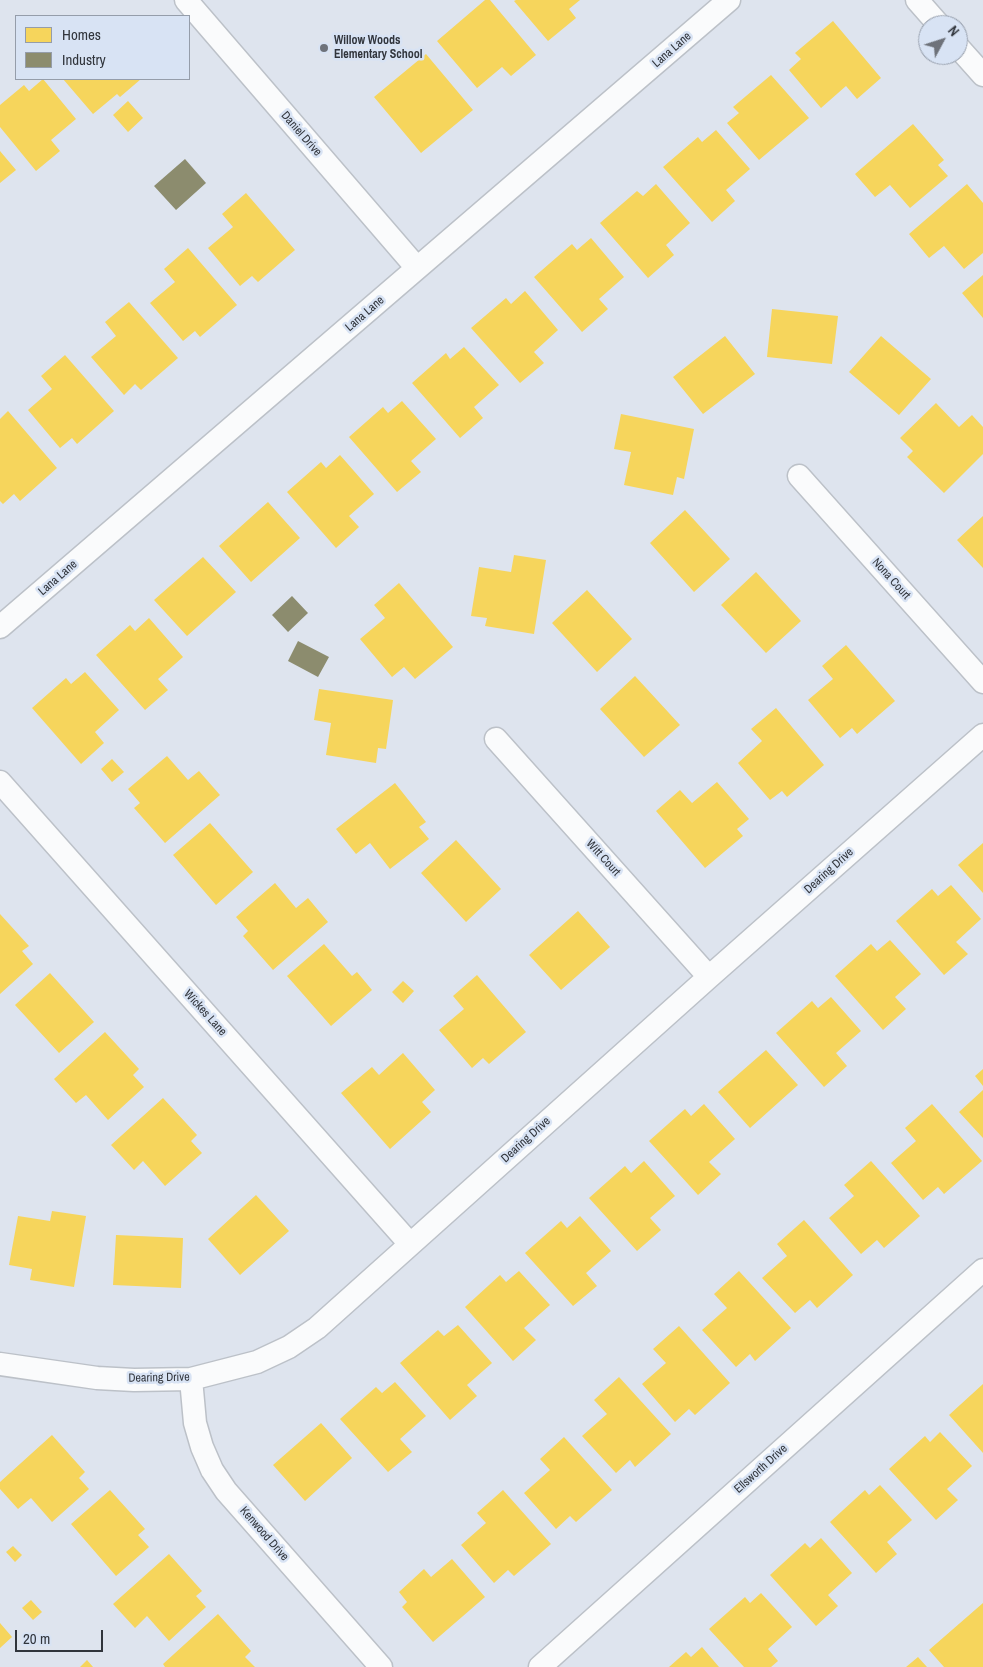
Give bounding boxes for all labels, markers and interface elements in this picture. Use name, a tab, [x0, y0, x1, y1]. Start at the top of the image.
legend	[15, 15, 190, 80]
north arrow	[918, 15, 968, 65]
text: N	[944, 22, 963, 40]
text: Homes	[62, 24, 101, 45]
street label: Lana Lane	[650, 29, 694, 71]
place label: Willow Woods Elementary School	[334, 34, 423, 62]
marker: Willow Woods Elementary School	[318, 42, 330, 54]
text: Industry	[62, 49, 106, 70]
street label: Daniel Drive	[278, 109, 324, 159]
street label: Lana Lane	[343, 293, 387, 335]
street label: Nona Court	[869, 555, 913, 603]
street label: Lana Lane	[36, 557, 80, 599]
street label: Witt Court	[583, 837, 623, 879]
street label: Dearing Drive	[801, 845, 857, 897]
street label: Wickes Lane	[181, 987, 229, 1039]
street label: Dearing Drive	[498, 1114, 554, 1166]
street label: Dearing Drive	[128, 1370, 190, 1386]
street label: Ellsworth Drive	[732, 1442, 790, 1496]
street label: Kenwood Drive	[236, 1504, 292, 1564]
scale bar	[18, 1620, 105, 1652]
text: 20 m	[23, 1628, 50, 1649]

